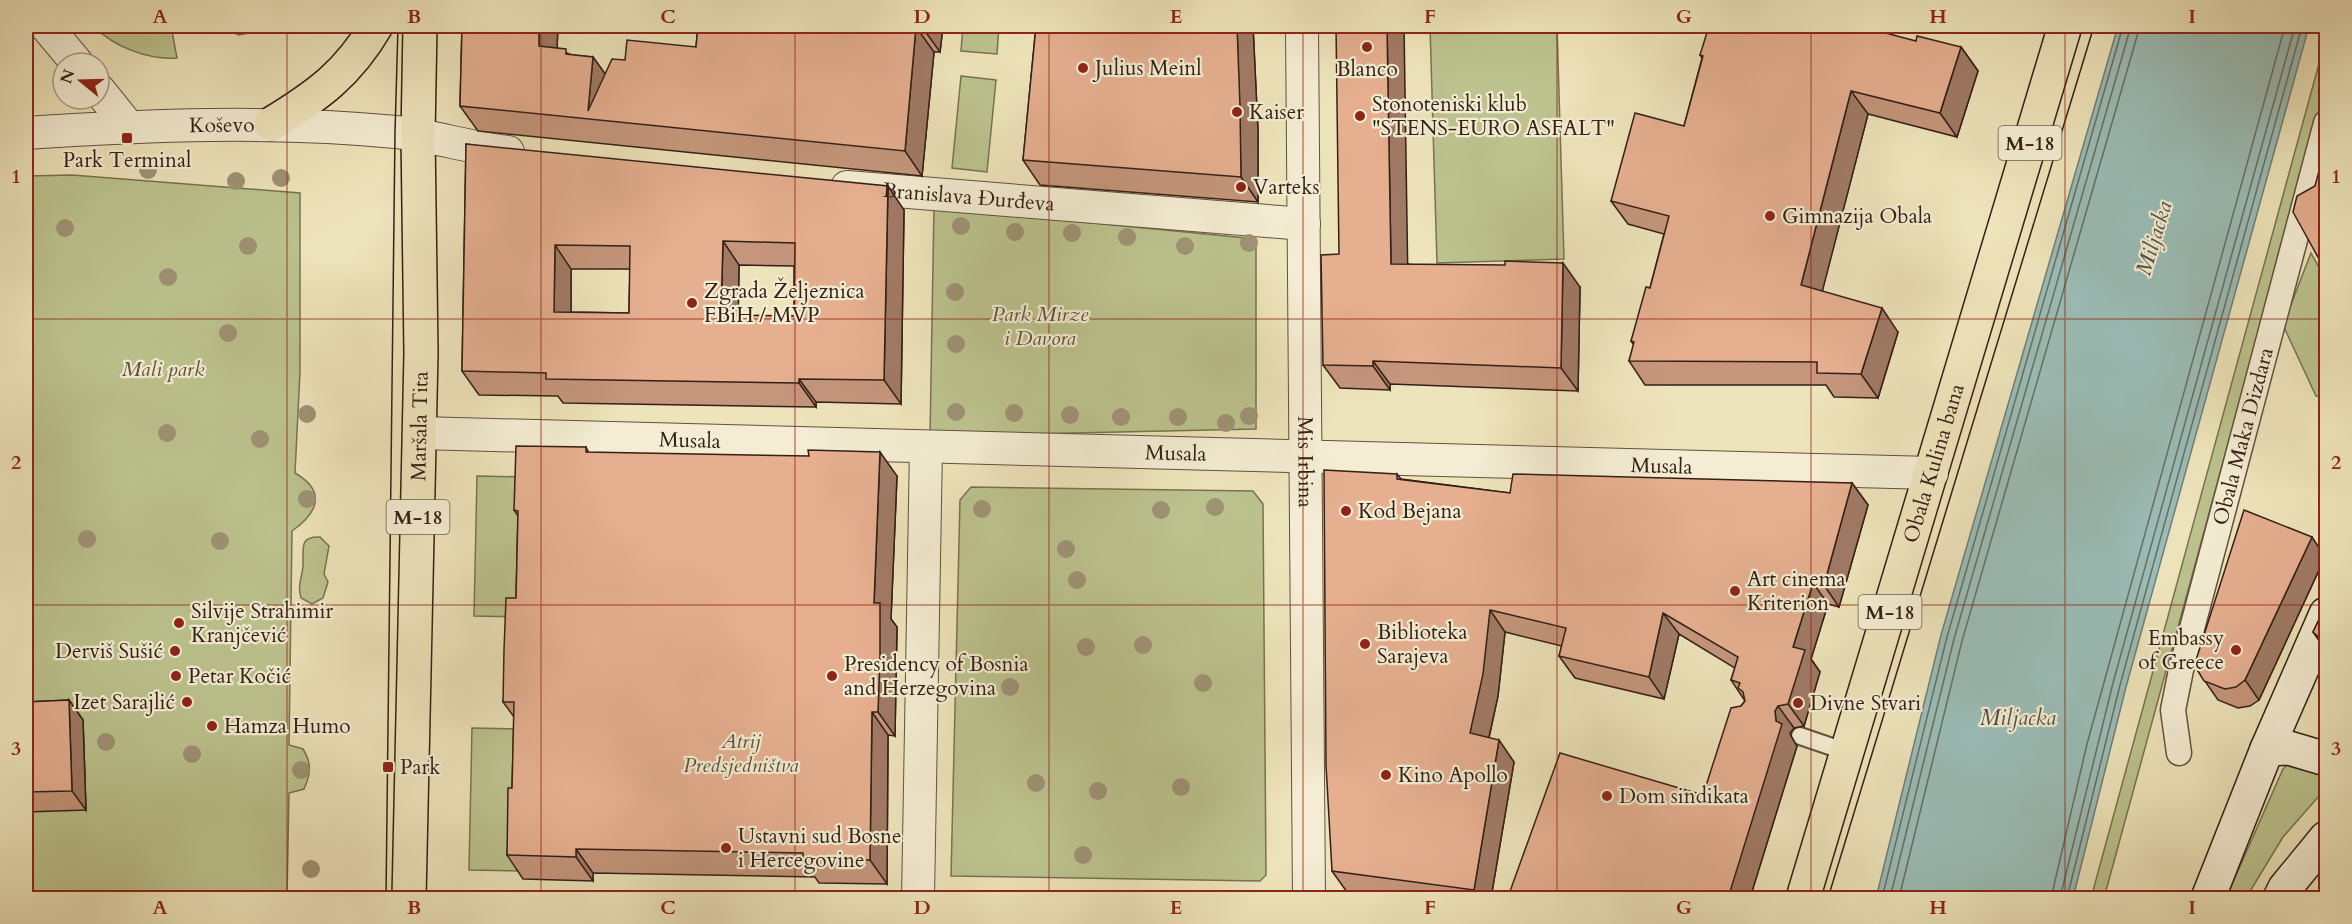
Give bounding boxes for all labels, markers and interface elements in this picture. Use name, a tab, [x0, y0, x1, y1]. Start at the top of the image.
text: A	[152, 3, 168, 30]
text: B	[407, 3, 421, 30]
text: C	[660, 3, 676, 30]
text: D	[913, 3, 931, 30]
text: E	[1170, 3, 1182, 30]
text: F	[1424, 3, 1436, 30]
text: G	[1676, 3, 1692, 30]
text: H	[1929, 3, 1947, 30]
text: I	[2188, 3, 2196, 30]
marker: Blanco	[1360, 40, 1374, 54]
north arrow	[51, 51, 111, 111]
place label: Julius Meinl	[1092, 54, 1202, 83]
place label: Blanco	[1336, 55, 1398, 84]
marker: Julius Meinl	[1076, 61, 1090, 75]
text: N	[55, 66, 80, 87]
place label: Stonoteniski klub "STENS-EURO ASFALT"	[1372, 90, 1615, 143]
place label: Kaiser	[1249, 98, 1304, 127]
marker: Kaiser	[1230, 105, 1244, 119]
marker: Stonoteniski klub "STENS-EURO ASFALT"	[1353, 109, 1367, 123]
street label: Koševo	[189, 111, 255, 140]
road number: M-18	[1998, 126, 2062, 160]
marker: Park Terminal	[120, 131, 134, 145]
place label: Park Terminal	[63, 146, 191, 175]
text: 1	[11, 163, 21, 190]
text: 1	[2331, 163, 2341, 190]
place label: Varteks	[1253, 173, 1320, 202]
street label: Branislava Đurđeva	[881, 176, 1056, 219]
marker: Varteks	[1234, 180, 1248, 194]
water label: Miljacka	[2128, 197, 2179, 279]
place label: Gimnazija Obala	[1782, 202, 1932, 231]
marker: Gimnazija Obala	[1763, 209, 1777, 223]
place label: Zgrada Željeznica FBiH / MVP	[704, 276, 865, 330]
marker: Zgrada Željeznica FBiH / MVP	[685, 296, 699, 310]
park label: Park Mirze i Davora	[992, 300, 1089, 353]
street label: Obala Maka Dizdara	[2206, 344, 2281, 528]
park label: Mali park	[122, 355, 205, 384]
street label: Maršala Tita	[404, 371, 436, 481]
street label: Obala Kulina bana	[1896, 380, 1972, 547]
street label: Mis Irbina	[1290, 416, 1320, 508]
street label: Musala	[659, 425, 721, 456]
street label: Musala	[1144, 438, 1207, 469]
text: 2	[11, 449, 21, 476]
text: 2	[2331, 449, 2341, 476]
street label: Musala	[1630, 451, 1693, 482]
place label: Kod Bejana	[1358, 497, 1462, 526]
road number: M-18	[386, 500, 450, 534]
marker: Kod Bejana	[1339, 504, 1353, 518]
place label: Art cinema Kriterion	[1747, 565, 1846, 618]
marker: Art cinema Kriterion	[1728, 584, 1742, 598]
road number: M-18	[1858, 595, 1922, 629]
place label: Silvije Strahimir Kranjčević	[191, 597, 333, 650]
marker: Silvije Strahimir Kranjčević	[172, 616, 186, 630]
place label: Biblioteka Sarajeva	[1377, 618, 1468, 671]
place label: Embassy of Greece	[2138, 624, 2224, 677]
place label: Derviš Sušić	[55, 637, 163, 666]
marker: Biblioteka Sarajeva	[1358, 637, 1372, 651]
marker: Embassy of Greece	[2229, 643, 2243, 657]
marker: Derviš Sušić	[168, 644, 182, 658]
place label: Presidency of Bosnia and Herzegovina	[844, 650, 1028, 703]
place label: Petar Kočić	[188, 662, 291, 691]
marker: Petar Kočić	[169, 669, 183, 683]
marker: Presidency of Bosnia and Herzegovina	[825, 669, 839, 683]
place label: Izet Sarajlić	[74, 688, 175, 717]
place label: Divne Stvari	[1810, 689, 1921, 718]
marker: Izet Sarajlić	[180, 695, 194, 709]
marker: Divne Stvari	[1791, 696, 1805, 710]
water label: Miljacka	[1980, 703, 2056, 733]
place label: Hamza Humo	[224, 712, 351, 741]
marker: Hamza Humo	[205, 719, 219, 733]
park label: Atrij Predsjedništva	[683, 727, 799, 780]
text: 3	[11, 735, 21, 762]
text: 3	[2331, 735, 2341, 762]
place label: Park	[400, 753, 441, 782]
marker: Park	[381, 760, 395, 774]
place label: Kino Apollo	[1398, 761, 1508, 790]
marker: Kino Apollo	[1379, 768, 1393, 782]
place label: Dom sindikata	[1619, 782, 1749, 811]
marker: Dom sindikata	[1600, 789, 1614, 803]
place label: Ustavni sud Bosne i Hercegovine	[738, 822, 901, 875]
marker: Ustavni sud Bosne i Hercegovine	[719, 841, 733, 855]
text: A	[152, 894, 168, 921]
text: B	[407, 894, 421, 921]
text: C	[660, 894, 676, 921]
text: D	[913, 894, 931, 921]
text: E	[1170, 894, 1182, 921]
text: F	[1424, 894, 1436, 921]
text: G	[1676, 894, 1692, 921]
text: H	[1929, 894, 1947, 921]
text: I	[2188, 894, 2196, 921]

